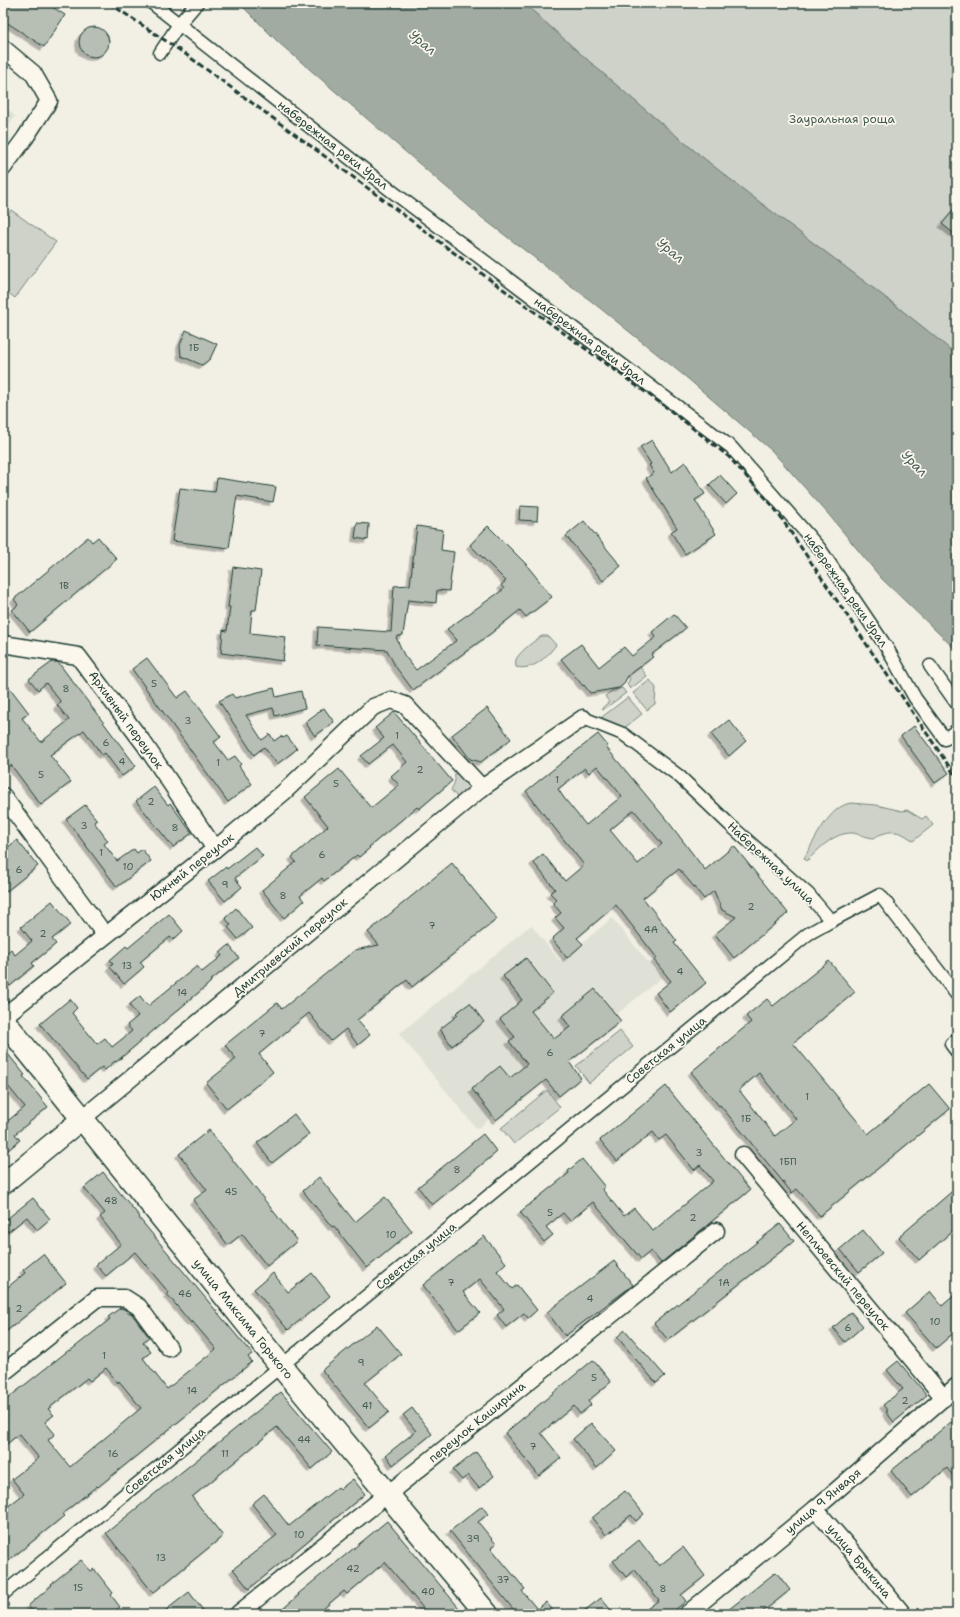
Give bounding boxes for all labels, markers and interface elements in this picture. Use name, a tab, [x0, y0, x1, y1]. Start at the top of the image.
water label: Урал	[406, 26, 440, 59]
street label: набережная реки Урал	[274, 97, 392, 193]
park label: Зауральная роща	[789, 111, 895, 127]
water label: Урал	[654, 234, 688, 267]
street label: набережная реки Урал	[531, 294, 649, 389]
house number: 1Б	[189, 341, 199, 354]
water label: Урал	[898, 446, 931, 480]
street label: набережная реки Урал	[800, 530, 892, 651]
house number: 1В	[59, 579, 69, 592]
street label: Архивный переулок	[85, 668, 167, 773]
house number: 5	[151, 677, 157, 690]
house number: 8	[63, 682, 70, 695]
house number: 3	[185, 714, 192, 727]
house number: 1	[395, 729, 399, 742]
house number: 6	[103, 736, 110, 749]
house number: 4	[119, 755, 126, 768]
house number: 1	[216, 756, 220, 769]
house number: 2	[417, 763, 424, 776]
house number: 5	[38, 768, 44, 781]
house number: 1	[555, 773, 559, 786]
house number: 5	[333, 777, 339, 790]
house number: 2	[148, 795, 155, 808]
street label: Набережная улица	[724, 818, 818, 908]
house number: 3	[81, 819, 88, 832]
house number: 8	[172, 821, 179, 834]
street label: Южный переулок	[147, 829, 238, 905]
house number: 1	[99, 846, 103, 859]
house number: 6	[319, 848, 326, 861]
house number: 10	[123, 860, 133, 873]
house number: 6	[16, 863, 23, 876]
house number: 9	[222, 878, 229, 891]
house number: 8	[280, 889, 287, 902]
street label: Дмитриевский переулок	[229, 894, 351, 1000]
house number: 2	[748, 900, 755, 913]
house number: 7	[429, 919, 436, 932]
house number: 4А	[644, 923, 658, 936]
house number: 2	[40, 927, 47, 940]
house number: 13	[122, 959, 132, 972]
house number: 4	[677, 965, 684, 978]
house number: 14	[177, 986, 187, 999]
street label: Советская улица	[622, 1012, 710, 1087]
house number: 7	[259, 1027, 266, 1040]
house number: 6	[547, 1046, 554, 1059]
house number: 1	[805, 1090, 809, 1103]
house number: 1Б	[741, 1112, 751, 1125]
house number: 3	[696, 1146, 703, 1159]
house number: 1БП	[779, 1155, 797, 1168]
house number: 8	[454, 1163, 461, 1176]
house number: 45	[225, 1185, 237, 1198]
house number: 48	[104, 1194, 118, 1207]
house number: 5	[547, 1206, 553, 1219]
house number: 2	[690, 1211, 697, 1224]
street label: Советская улица	[372, 1218, 460, 1293]
street label: Неплюевский переулок	[793, 1218, 894, 1334]
house number: 10	[386, 1228, 396, 1241]
street label: улица Максима Горького	[189, 1256, 297, 1382]
house number: 7	[448, 1276, 455, 1289]
house number: 1А	[718, 1276, 730, 1289]
house number: 46	[178, 1287, 192, 1300]
house number: 4	[587, 1292, 594, 1305]
house number: 2	[16, 1302, 23, 1315]
house number: 10	[930, 1315, 940, 1328]
house number: 6	[845, 1321, 852, 1334]
house number: 1	[102, 1349, 106, 1362]
house number: 9	[358, 1356, 365, 1369]
house number: 5	[591, 1371, 597, 1384]
street label: переулок Каширина	[425, 1378, 529, 1466]
house number: 14	[187, 1384, 197, 1397]
house number: 2	[902, 1394, 909, 1407]
house number: 41	[362, 1399, 372, 1412]
street label: Советская улица	[121, 1423, 209, 1498]
house number: 44	[297, 1433, 311, 1446]
house number: 7	[530, 1440, 537, 1453]
house number: 16	[108, 1447, 118, 1460]
house number: 11	[221, 1447, 229, 1460]
street label: улица 9 Января	[782, 1465, 864, 1537]
street label: улица Брыкина	[823, 1521, 895, 1602]
house number: 10	[294, 1528, 304, 1541]
house number: 39	[466, 1532, 480, 1545]
house number: 13	[156, 1551, 166, 1564]
house number: 42	[346, 1562, 360, 1575]
house number: 37	[496, 1573, 510, 1586]
house number: 15	[73, 1581, 83, 1594]
house number: 8	[660, 1582, 667, 1595]
house number: 40	[421, 1585, 435, 1598]

